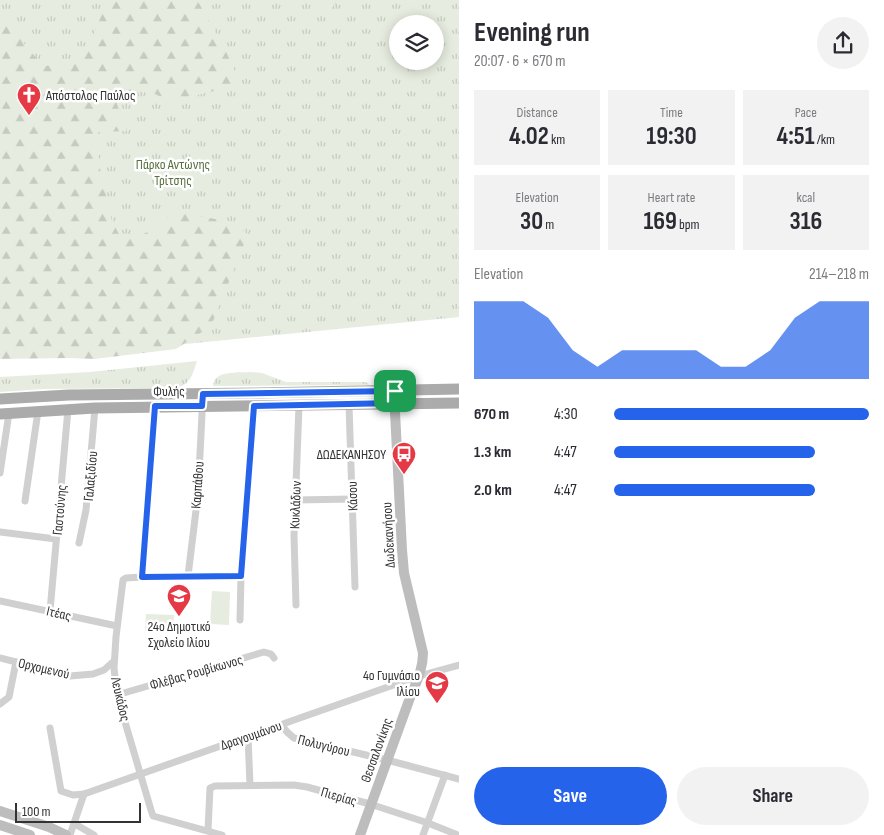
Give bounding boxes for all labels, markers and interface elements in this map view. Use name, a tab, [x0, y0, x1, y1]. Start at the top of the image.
map controls	[389, 15, 444, 70]
button: layers	[389, 15, 444, 70]
text: Evening run	[474, 16, 590, 49]
button: share	[817, 17, 869, 69]
text: 20:07 · 6 × 670 m	[474, 52, 566, 71]
church icon: Απόστολος Παύλος	[16, 82, 42, 116]
place label: Απόστολος Παύλος	[45, 87, 135, 104]
text: Distance	[517, 104, 558, 121]
text: Time	[660, 104, 683, 121]
text: Pace	[795, 104, 817, 121]
text: 4.02	[509, 121, 549, 152]
text: 19:30	[646, 121, 697, 152]
text: 4:51	[777, 121, 815, 152]
text: km	[549, 131, 565, 148]
text: /km	[815, 131, 835, 148]
park label: Πάρκο Αντώνης Τρίτσης	[136, 156, 210, 189]
text: Elevation	[516, 189, 559, 206]
text: Heart rate	[648, 189, 695, 206]
text: kcal	[797, 189, 815, 206]
text: 30	[520, 206, 543, 237]
text: 169	[643, 206, 677, 237]
text: 316	[789, 206, 822, 237]
text: m	[543, 216, 554, 233]
text: bpm	[677, 216, 700, 233]
text: Elevation	[474, 265, 523, 284]
text: 214–218 m	[809, 265, 869, 284]
pin	[374, 370, 416, 412]
icon: arrive	[381, 377, 409, 405]
street label: Φυλής	[153, 383, 185, 400]
text: 670 m	[474, 405, 509, 424]
text: 4:30	[554, 405, 578, 424]
bus stop icon: ΔΩΔΕΚΑΝΗΣΟΥ	[391, 441, 417, 475]
text: 1.3 km	[474, 443, 511, 462]
text: 4:47	[554, 443, 577, 462]
place label: ΔΩΔΕΚΑΝΗΣΟΥ	[317, 446, 386, 463]
street label: Γαλαξιδίου	[80, 450, 101, 502]
street label: Καρπάθου	[187, 461, 208, 509]
street label: Κυκλάδων	[286, 480, 305, 529]
street label: Κάσου	[343, 481, 362, 511]
text: 2.0 km	[474, 481, 512, 500]
text: 4:47	[554, 481, 577, 500]
street label: Γαστούνης	[49, 484, 70, 536]
street label: Δωδεκανήσου	[378, 501, 399, 568]
school or university icon: 24ο Δημοτικό Σχολείο Ιλίου	[166, 583, 192, 617]
street label: Ιτέας	[45, 602, 73, 625]
place label: 24ο Δημοτικό Σχολείο Ιλίου	[147, 618, 211, 651]
street label: Φλέβας Ρουβίκωνος	[148, 651, 245, 694]
street label: Ορχομενού	[17, 654, 71, 683]
place label: 4ο Γυμνάσιο Ιλίου	[363, 667, 420, 700]
school or university icon: 4ο Γυμνάσιο Ιλίου	[424, 670, 450, 704]
street label: Λευκάδος	[107, 674, 134, 723]
street label: Θεσσαλονίκης	[357, 716, 396, 785]
street label: Δραγουμάνου	[218, 717, 284, 754]
street label: Πολυγύρου	[296, 731, 352, 760]
button: Save	[474, 767, 667, 825]
button: Share	[677, 767, 869, 825]
street label: Πιερίας	[319, 783, 359, 810]
scale bar	[15, 800, 141, 823]
text: 100 m	[22, 803, 51, 820]

